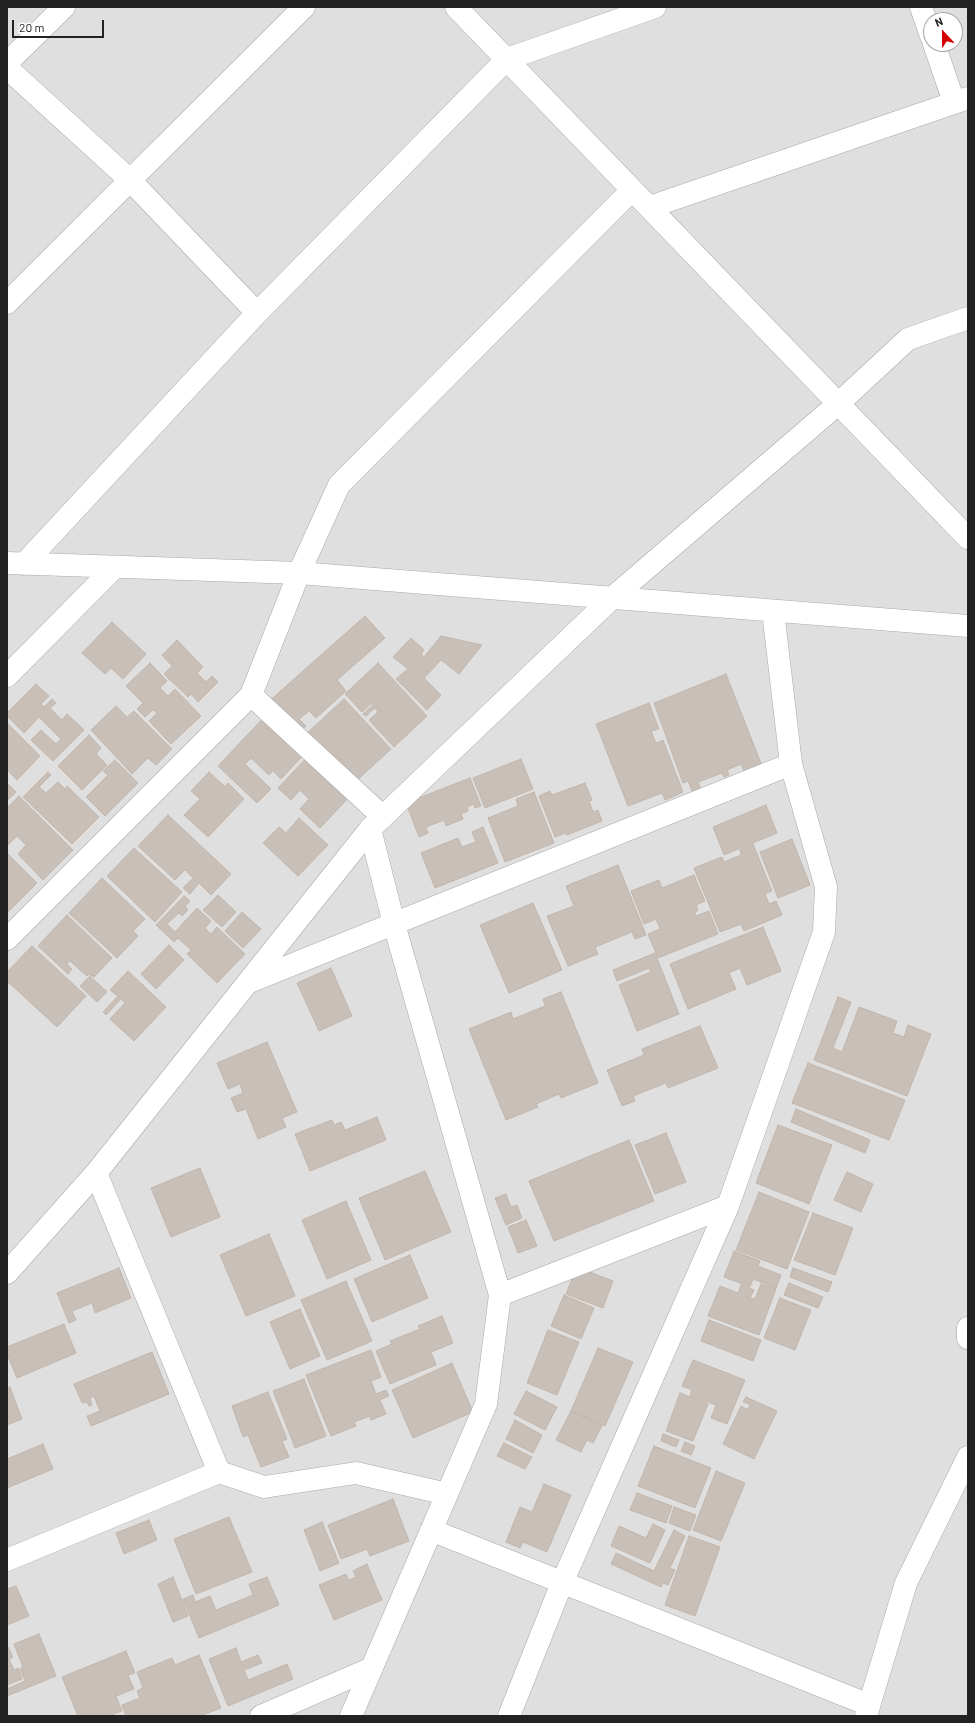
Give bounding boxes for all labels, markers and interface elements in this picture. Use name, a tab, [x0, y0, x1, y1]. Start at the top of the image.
scale bar	[14, 12, 106, 38]
north arrow	[923, 12, 963, 52]
text: N	[933, 14, 945, 29]
text: 20 m	[19, 20, 45, 34]

